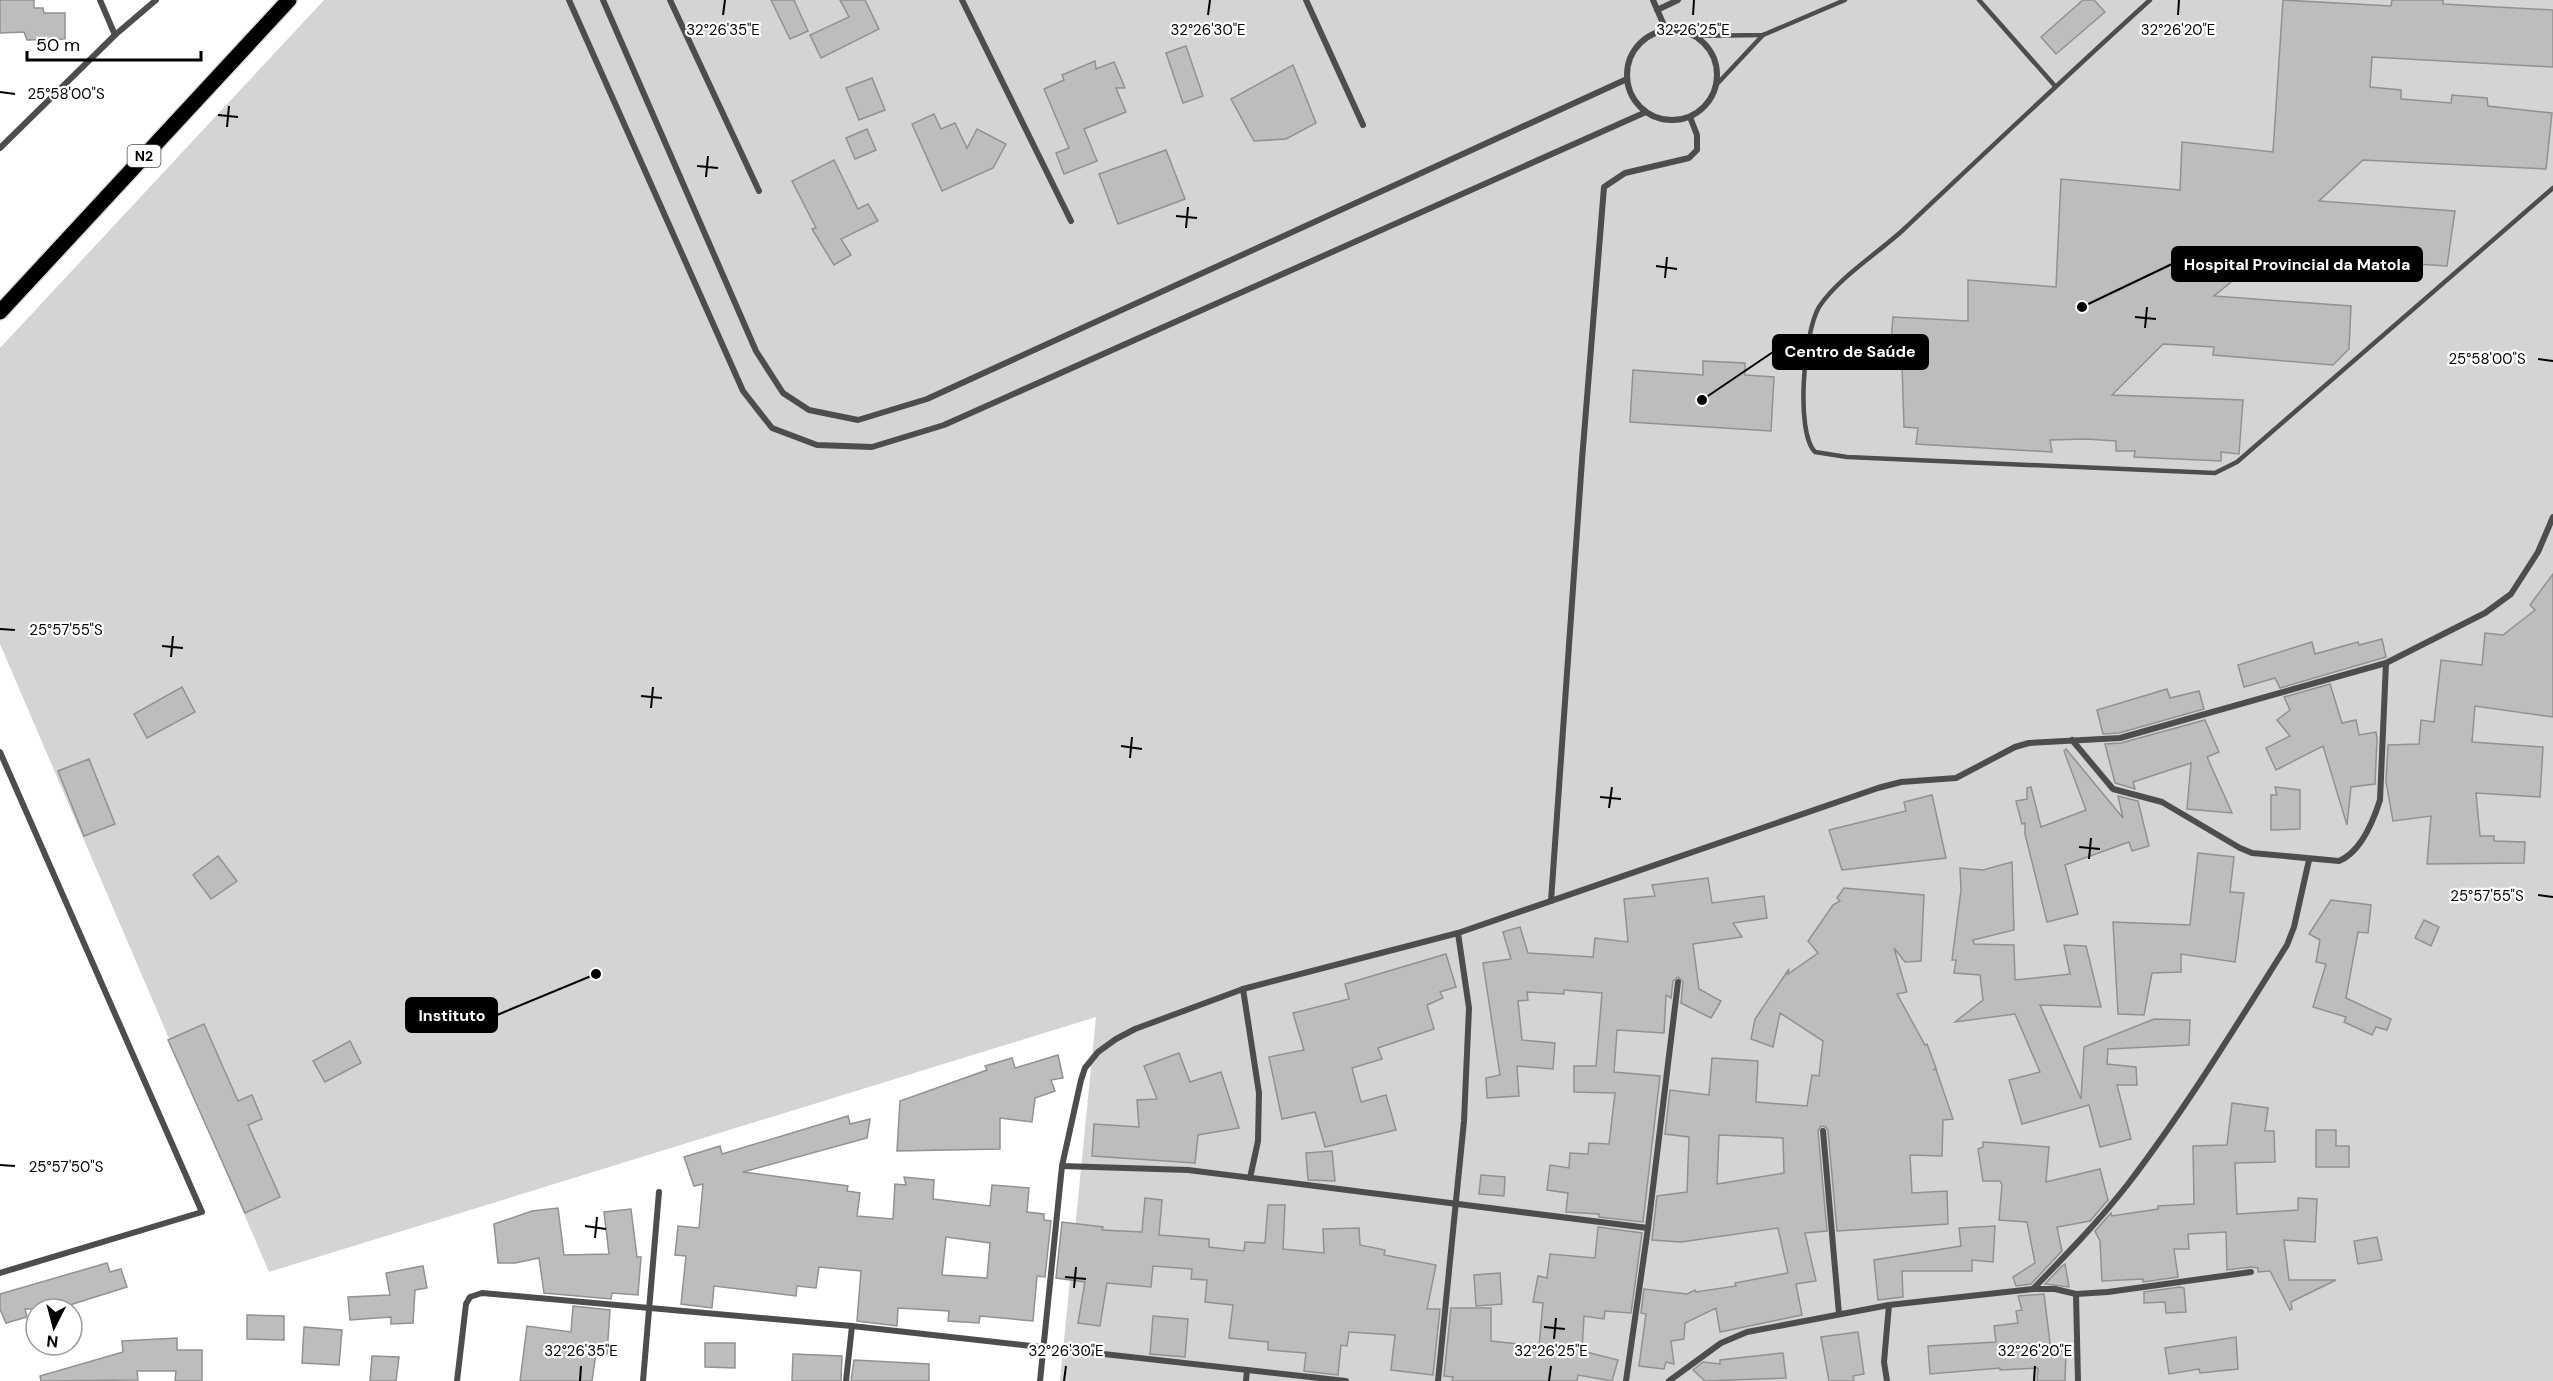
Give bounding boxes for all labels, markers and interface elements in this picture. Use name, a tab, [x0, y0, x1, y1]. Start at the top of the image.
text: 32°26'35"E	[686, 20, 760, 40]
text: 32°26'30"E	[1170, 20, 1246, 40]
text: 32°26'25"E	[1656, 20, 1730, 40]
text: 32°26'20"E	[2141, 20, 2215, 40]
scale bar	[27, 24, 201, 62]
text: 50 m	[36, 33, 80, 57]
text: 25°58'00"S	[27, 84, 105, 104]
road number: N2	[128, 145, 160, 167]
callout: Hospital Provincial da Matola	[2172, 247, 2422, 281]
text: Hospital Provincial da Matola	[2184, 254, 2410, 275]
callout: Centro de Saúde	[1773, 335, 1928, 369]
text: Centro de Saúde	[1784, 341, 1916, 362]
text: 25°58'00"S	[2448, 349, 2526, 369]
text: 25°57'55"S	[29, 620, 103, 640]
text: 25°57'55"S	[2450, 886, 2524, 906]
callout: Instituto	[406, 998, 497, 1032]
text: Instituto	[418, 1005, 486, 1026]
text: 25°57'50"S	[29, 1157, 104, 1177]
north arrow	[24, 1297, 84, 1357]
text: N	[46, 1330, 59, 1352]
text: 32°26'35"E	[544, 1341, 618, 1361]
text: 32°26'30"E	[1028, 1341, 1104, 1361]
text: 32°26'25"E	[1514, 1341, 1588, 1361]
text: 32°26'20"E	[1998, 1341, 2072, 1361]

